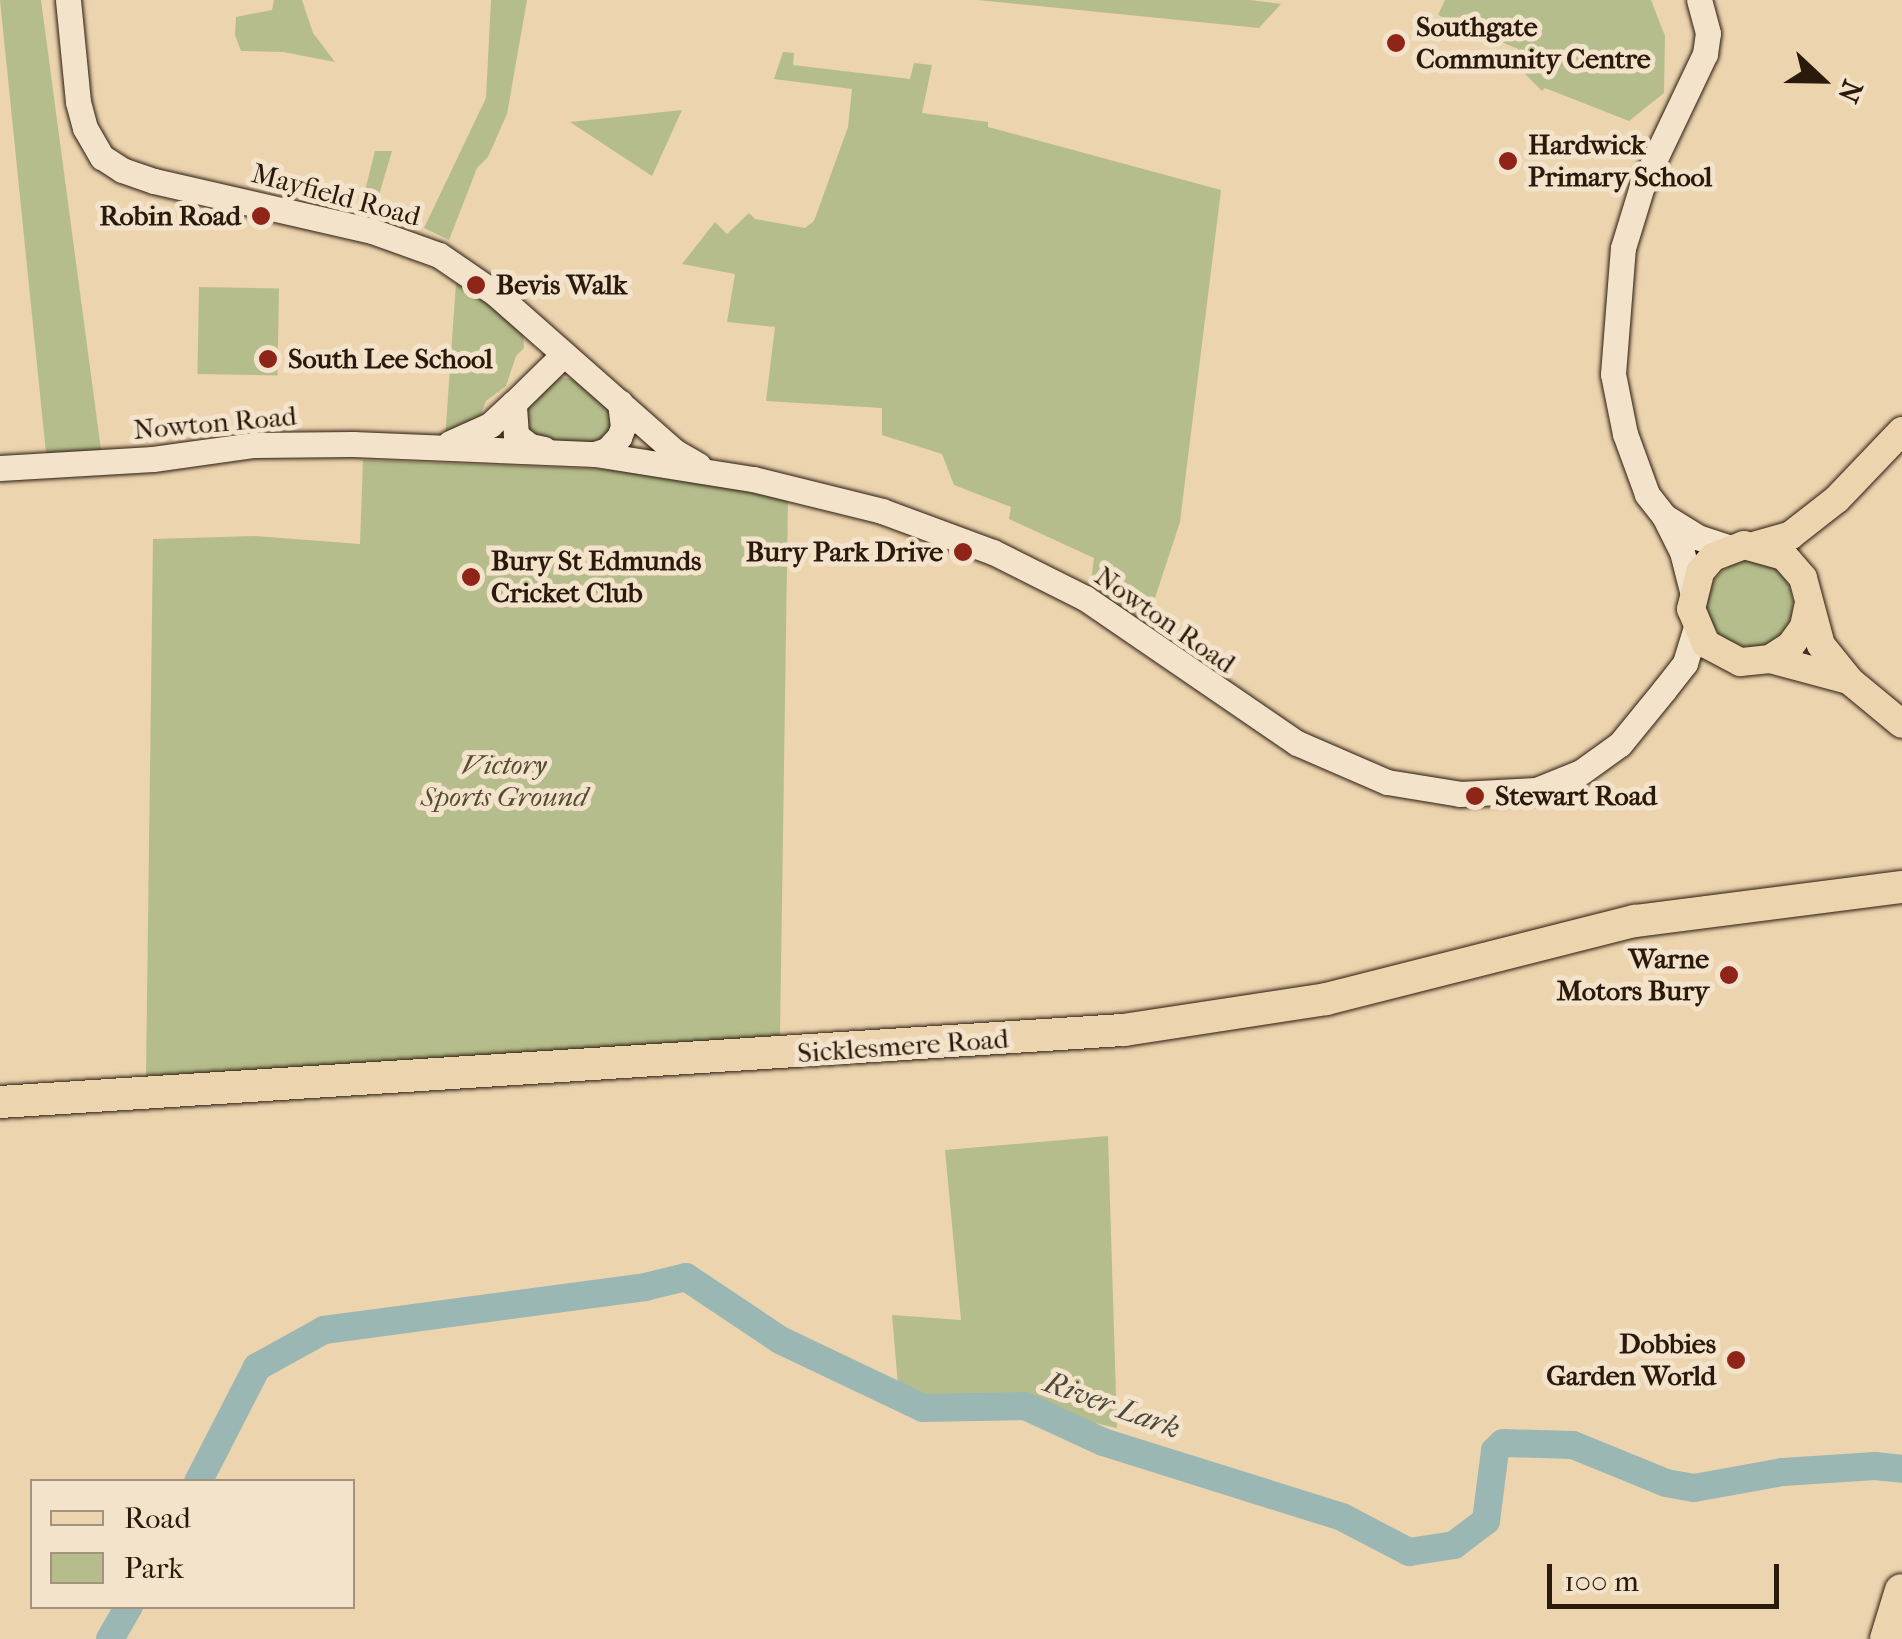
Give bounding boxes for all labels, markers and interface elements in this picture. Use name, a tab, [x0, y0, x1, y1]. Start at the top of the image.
place label: Southgate Community Centre	[1416, 10, 1651, 76]
north arrow	[1772, 30, 1872, 130]
marker: Southgate Community Centre	[1385, 32, 1407, 54]
text: N	[1831, 75, 1870, 107]
place label: Hardwick Primary School	[1528, 128, 1712, 194]
marker: Hardwick Primary School	[1497, 150, 1519, 172]
street label: Mayfield Road	[248, 156, 424, 234]
place label: Robin Road	[100, 199, 241, 233]
marker: Robin Road	[250, 205, 272, 227]
place label: Bevis Walk	[496, 268, 627, 302]
marker: Bevis Walk	[465, 274, 487, 296]
place label: South Lee School	[288, 342, 493, 376]
marker: South Lee School	[257, 348, 279, 370]
street label: Nowton Road	[132, 399, 298, 447]
place label: Bury Park Drive	[746, 535, 943, 569]
marker: Bury Park Drive	[952, 541, 974, 563]
place label: Bury St Edmunds Cricket Club	[491, 544, 701, 610]
street label: Nowton Road	[1088, 559, 1242, 681]
marker: Bury St Edmunds Cricket Club	[460, 566, 482, 588]
park label: Victory Sports Ground	[421, 748, 587, 814]
place label: Stewart Road	[1495, 779, 1657, 813]
marker: Stewart Road	[1464, 785, 1486, 807]
place label: Warne Motors Bury	[1557, 942, 1709, 1008]
marker: Warne Motors Bury	[1718, 964, 1740, 986]
street label: Sicklesmere Road	[796, 1022, 1010, 1070]
place label: Dobbies Garden World	[1546, 1327, 1716, 1393]
marker: Dobbies Garden World	[1725, 1349, 1747, 1371]
water label: River Lark	[1039, 1365, 1185, 1447]
legend	[30, 1479, 355, 1609]
text: Road	[124, 1501, 191, 1536]
scale bar	[1552, 1544, 1784, 1606]
text: Park	[124, 1551, 184, 1586]
text: 100 m	[1564, 1564, 1639, 1599]

